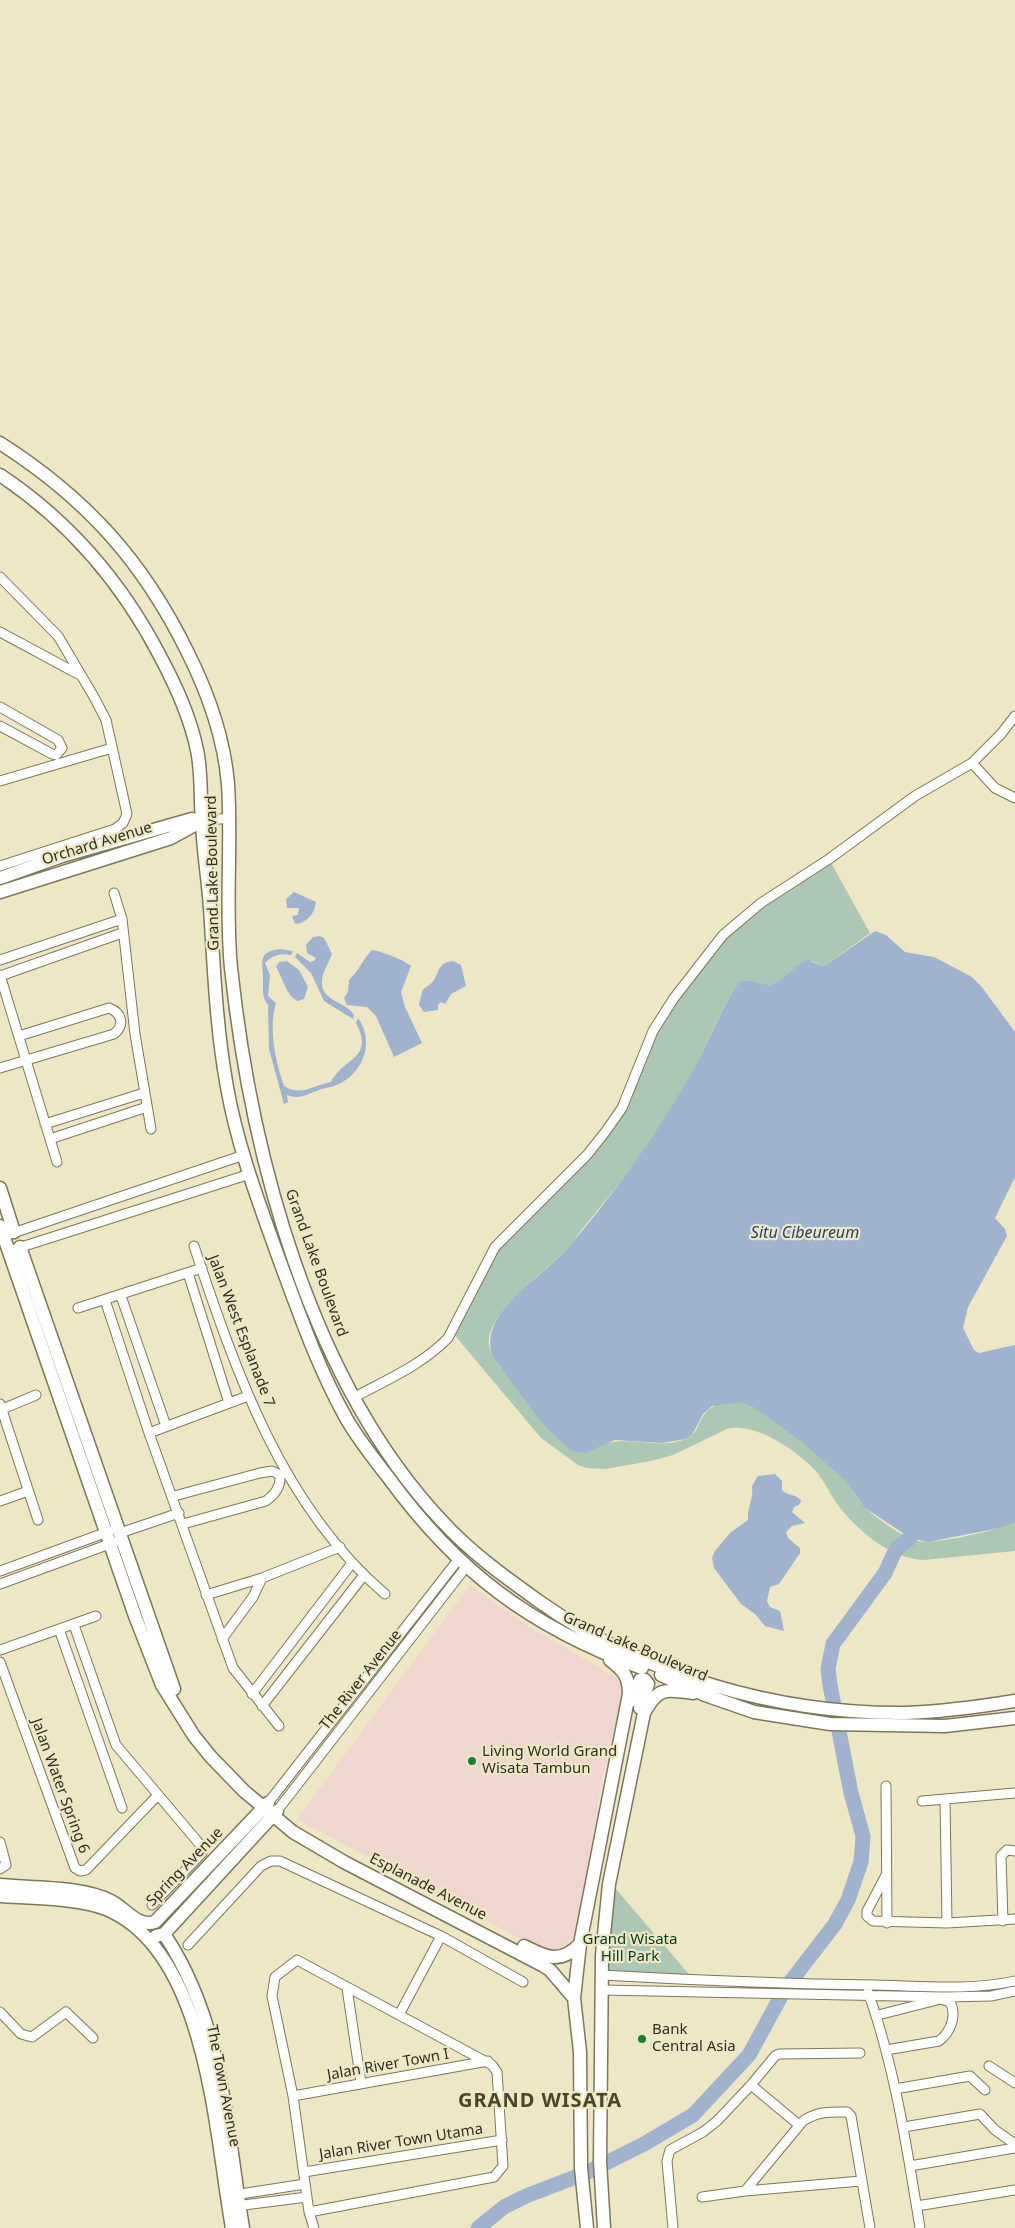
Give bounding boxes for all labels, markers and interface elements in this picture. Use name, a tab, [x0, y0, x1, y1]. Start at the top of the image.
street label: Grand Lake Boulevard	[203, 795, 223, 951]
street label: Orchard Avenue	[40, 819, 154, 869]
street label: Grand Lake Boulevard	[281, 1187, 351, 1339]
water label: Situ Cibeureum	[751, 1223, 859, 1243]
street label: Jalan West Esplanade 7	[204, 1252, 278, 1410]
street label: Grand Lake Boulevard	[560, 1608, 710, 1686]
street label: The River Avenue	[316, 1626, 406, 1734]
street label: Jalan Water Spring 6	[27, 1716, 93, 1856]
place label: Living World Grand Wisata Tambun	[482, 1743, 617, 1778]
marker: Living World Grand Wisata Tambun	[466, 1755, 478, 1767]
street label: Spring Avenue	[143, 1824, 227, 1910]
street label: Esplanade Avenue	[366, 1850, 490, 1924]
park label: Grand Wisata Hill Park	[583, 1931, 677, 1966]
place label: Bank Central Asia	[652, 2021, 736, 2056]
street label: The Town Avenue	[202, 2024, 244, 2148]
marker: Bank Central Asia	[636, 2033, 648, 2045]
street label: Jalan River Town I	[326, 2045, 450, 2085]
district label: GRAND WISATA	[456, 2089, 624, 2113]
street label: Jalan River Town Utama	[318, 2120, 484, 2164]

